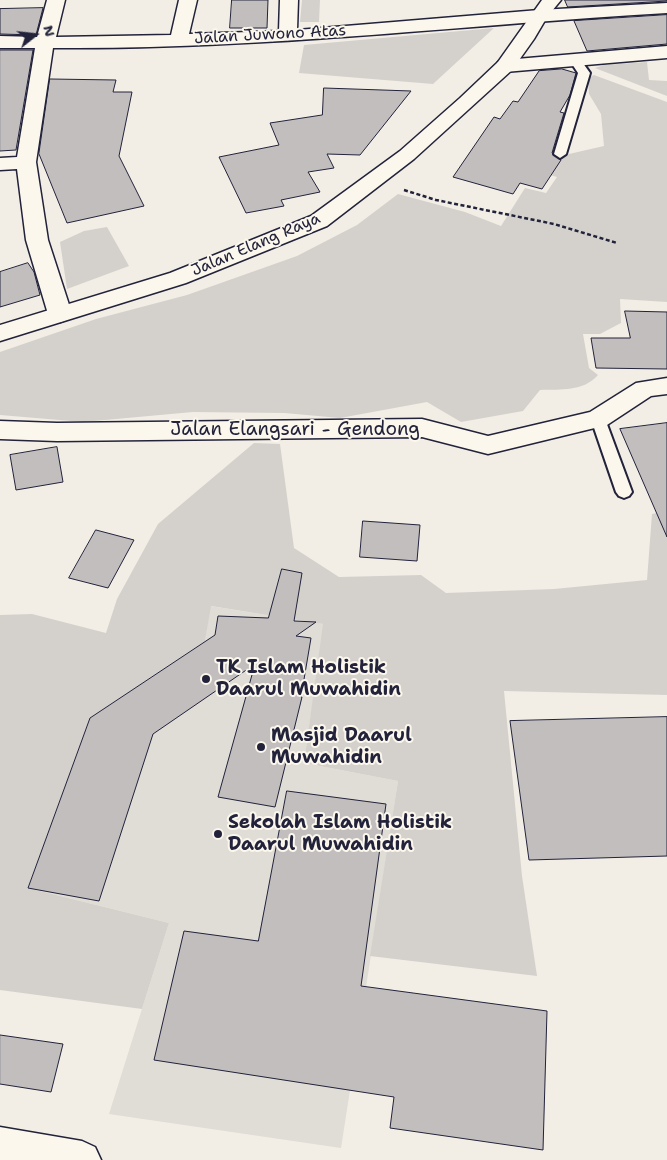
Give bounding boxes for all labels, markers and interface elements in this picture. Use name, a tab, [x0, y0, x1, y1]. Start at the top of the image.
north arrow	[10, 10, 60, 60]
street label: Jalan Juwono Atas	[193, 21, 347, 49]
text: N	[39, 23, 60, 39]
street label: Jalan Elang Raya	[189, 209, 323, 281]
street label: Jalan Elangsari - Gendong	[170, 419, 420, 441]
place label: TK Islam Holistik Daarul Muwahidin	[216, 657, 401, 701]
marker: TK Islam Holistik Daarul Muwahidin	[200, 673, 212, 685]
place label: Masjid Daarul Muwahidin	[271, 725, 412, 769]
marker: Masjid Daarul Muwahidin	[255, 741, 267, 753]
place label: Sekolah Islam Holistik Daarul Muwahidin	[228, 812, 452, 856]
marker: Sekolah Islam Holistik Daarul Muwahidin	[212, 828, 224, 840]

